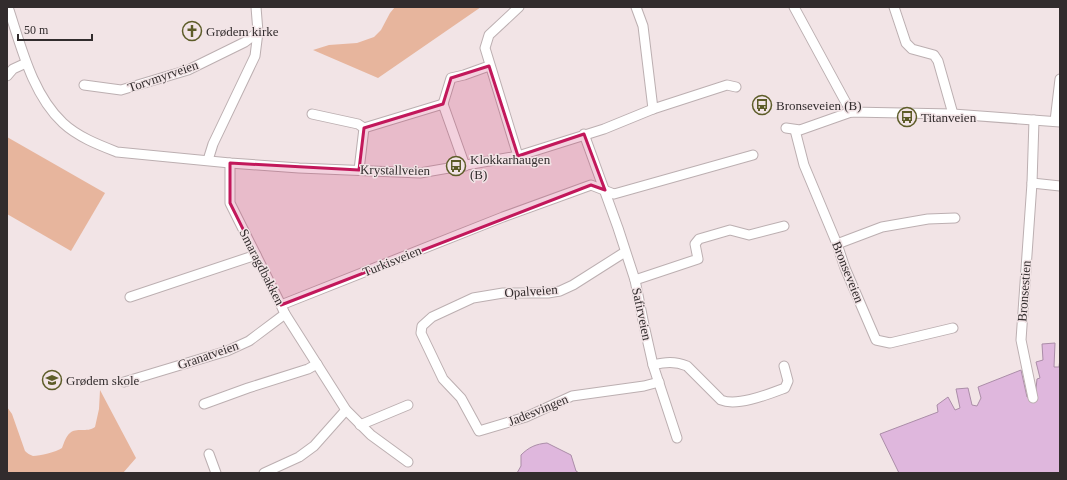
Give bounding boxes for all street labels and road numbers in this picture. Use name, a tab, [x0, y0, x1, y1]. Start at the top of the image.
street label: Torvmyrveien	[126, 57, 201, 95]
street label: Krystallveien	[360, 162, 431, 178]
street label: Smaragdbakken	[236, 226, 288, 308]
street label: Bronseveien	[829, 239, 867, 305]
street label: Turkisveien	[361, 242, 424, 279]
street label: Bronsestien	[1014, 259, 1034, 322]
street label: Opalveien	[504, 282, 559, 300]
street label: Safirveien	[629, 286, 655, 342]
street label: Granatveien	[176, 337, 241, 372]
street label: Jadesvingen	[506, 391, 571, 429]

